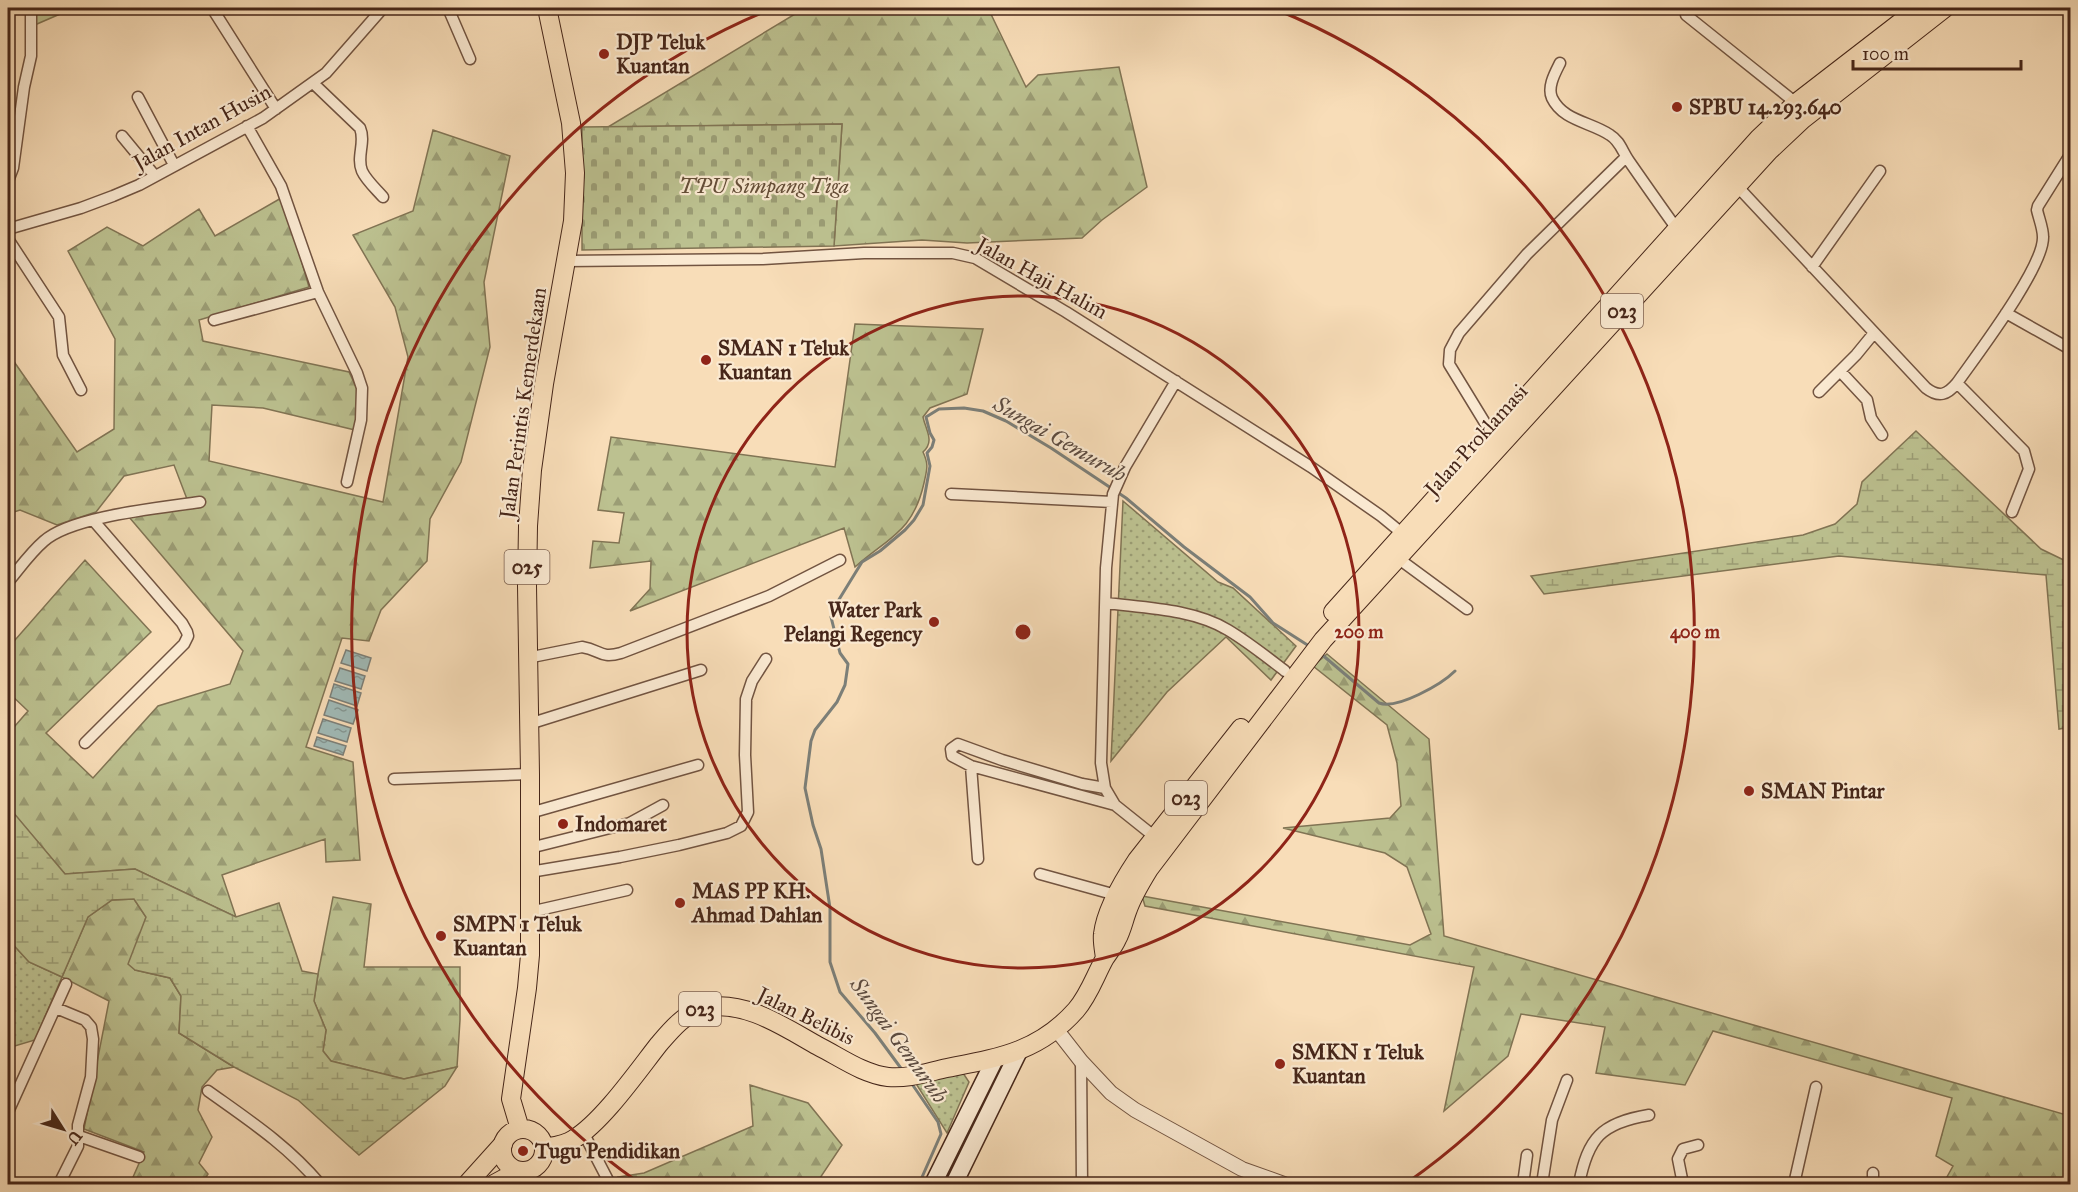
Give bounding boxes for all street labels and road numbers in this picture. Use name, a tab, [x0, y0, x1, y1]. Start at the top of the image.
street label: Jalan Intan Husin	[127, 78, 276, 177]
street label: Jalan Haji Halim	[970, 230, 1112, 325]
street label: Jalan Perintis Kemerdekaan	[494, 286, 552, 522]
road number: 023	[1601, 294, 1643, 328]
street label: Jalan Proklamasi	[1418, 378, 1533, 503]
road number: 025	[504, 550, 550, 584]
road number: 023	[1165, 781, 1207, 815]
street label: Jalan Belibis	[751, 980, 859, 1051]
road number: 023	[679, 992, 721, 1026]

